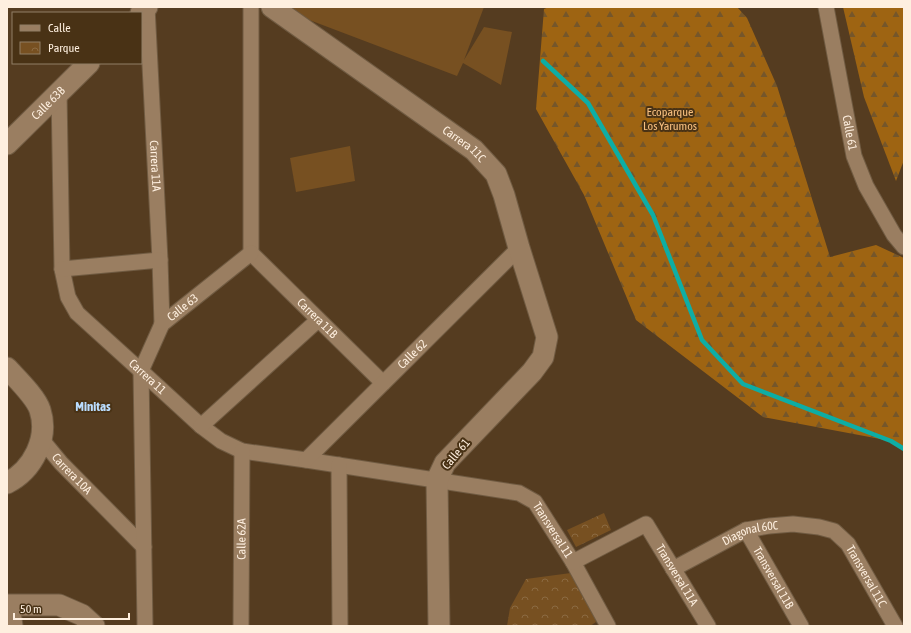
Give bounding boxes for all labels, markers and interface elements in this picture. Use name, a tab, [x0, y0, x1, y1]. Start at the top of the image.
legend	[12, 12, 142, 64]
text: Calle	[48, 21, 71, 35]
text: Parque	[48, 41, 80, 55]
street label: Calle 63B	[29, 84, 68, 123]
park label: Ecoparque Los Yarumos	[643, 105, 697, 133]
street label: Calle 61	[839, 114, 860, 152]
street label: Carrera 11C	[440, 123, 489, 165]
street label: Carrera 11A	[147, 140, 163, 192]
street label: Calle 63	[164, 291, 201, 324]
street label: Carrera 11B	[294, 295, 341, 341]
street label: Calle 62	[395, 337, 430, 372]
street label: Carrera 11	[126, 356, 169, 398]
district label: Minitas	[75, 399, 111, 414]
street label: Calle 61	[439, 436, 473, 472]
street label: Carrera 10A	[49, 450, 95, 497]
street label: Transversal 11	[530, 500, 576, 561]
street label: Calle 62A	[234, 518, 249, 560]
street label: Diagonal 60C	[720, 518, 779, 548]
street label: Transversal 11A	[653, 542, 701, 608]
street label: Transversal 11C	[843, 543, 890, 610]
street label: Transversal 11B	[750, 544, 797, 611]
scale bar	[14, 595, 129, 621]
text: 50 m	[20, 602, 42, 616]

